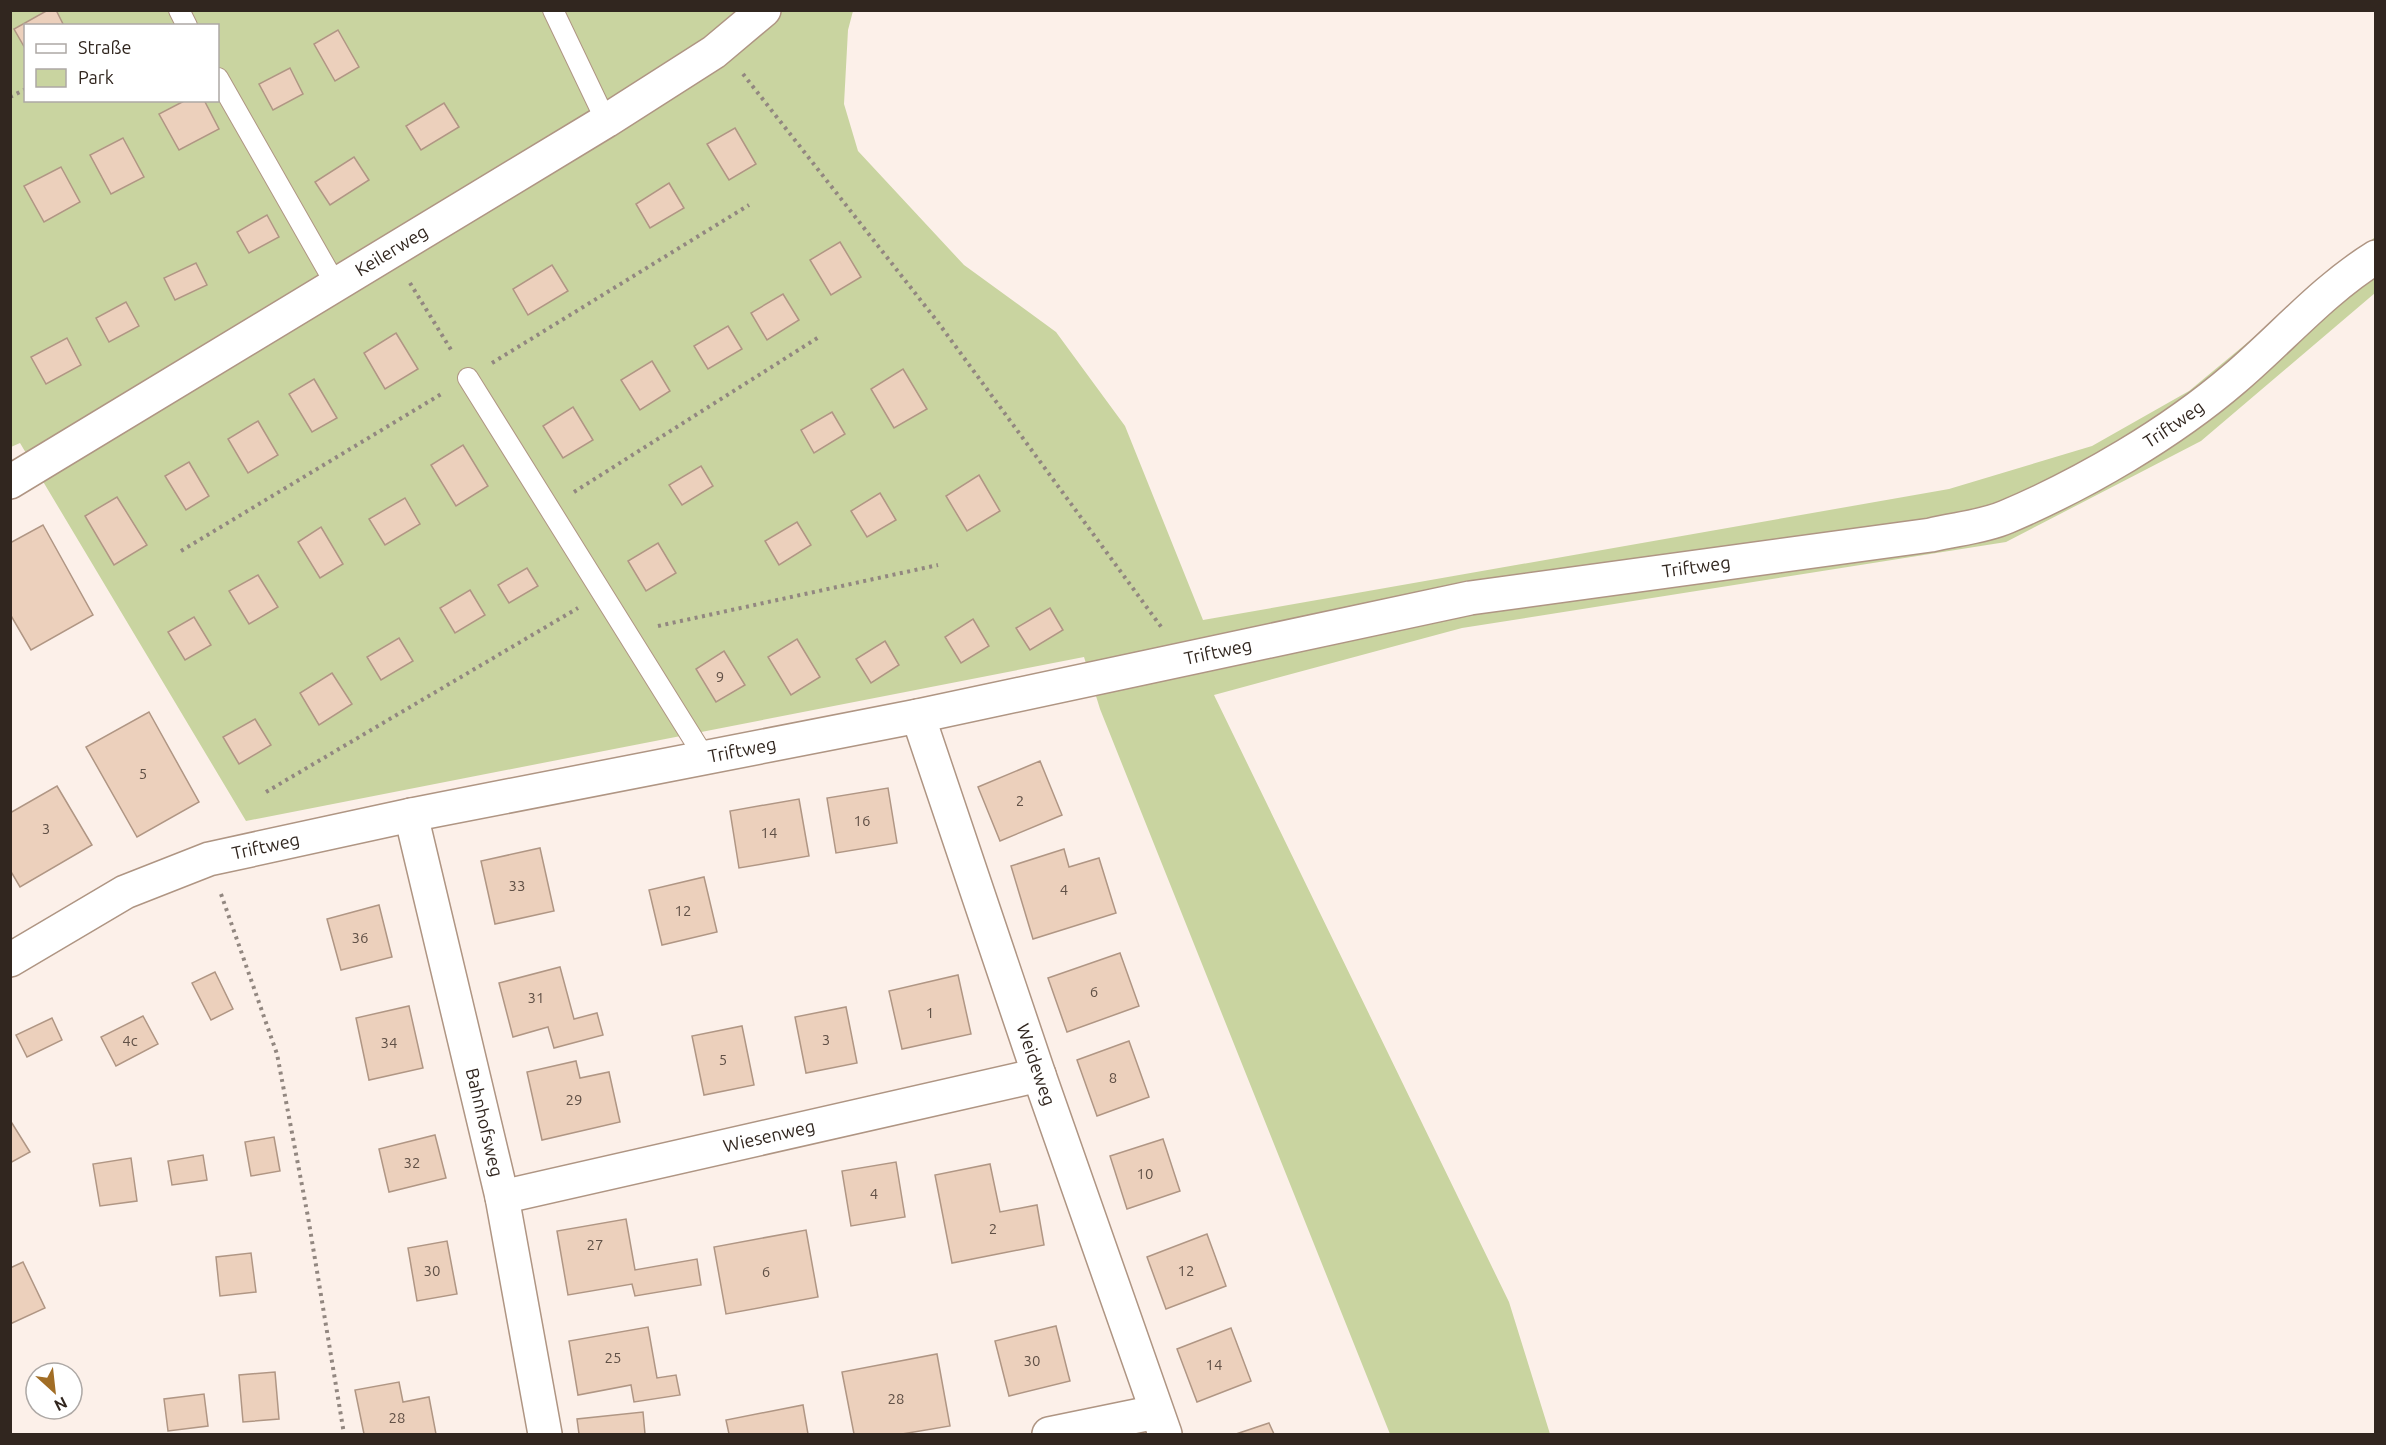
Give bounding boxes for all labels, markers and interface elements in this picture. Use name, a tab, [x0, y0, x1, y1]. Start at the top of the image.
legend	[24, 24, 219, 102]
text: Straße	[78, 37, 131, 57]
text: Park	[78, 67, 114, 87]
street label: Keilerweg	[351, 221, 431, 280]
street label: Triftweg	[2139, 396, 2207, 451]
street label: Triftweg	[1661, 552, 1732, 581]
street label: Triftweg	[1182, 634, 1254, 668]
house number: 9	[716, 668, 724, 685]
street label: Triftweg	[706, 733, 778, 766]
house number: 5	[139, 765, 147, 782]
house number: 2	[1016, 792, 1024, 809]
house number: 16	[854, 812, 870, 829]
house number: 3	[42, 820, 50, 837]
house number: 14	[761, 824, 777, 841]
street label: Triftweg	[230, 829, 301, 863]
house number: 33	[509, 877, 525, 894]
house number: 4	[1060, 881, 1068, 898]
house number: 12	[675, 902, 691, 919]
house number: 36	[352, 929, 368, 946]
house number: 6	[1090, 983, 1098, 1000]
house number: 31	[528, 989, 544, 1006]
house number: 1	[926, 1004, 934, 1021]
street label: Weideweg	[1013, 1021, 1060, 1108]
house number: 3	[822, 1031, 830, 1048]
house number: 4c	[122, 1032, 138, 1049]
house number: 34	[381, 1034, 397, 1051]
house number: 5	[719, 1051, 727, 1068]
street label: Bahnhofsweg	[463, 1066, 508, 1178]
house number: 8	[1109, 1069, 1117, 1086]
house number: 29	[566, 1091, 582, 1108]
street label: Wiesenweg	[721, 1115, 817, 1155]
house number: 32	[404, 1154, 420, 1171]
house number: 10	[1137, 1165, 1153, 1182]
house number: 4	[870, 1185, 878, 1202]
house number: 2	[989, 1220, 997, 1237]
house number: 27	[587, 1236, 603, 1253]
house number: 30	[424, 1262, 440, 1279]
house number: 12	[1178, 1262, 1194, 1279]
house number: 6	[762, 1263, 770, 1280]
house number: 25	[605, 1349, 621, 1366]
house number: 30	[1024, 1352, 1040, 1369]
house number: 14	[1206, 1356, 1222, 1373]
north arrow	[24, 1361, 84, 1421]
house number: 28	[888, 1390, 904, 1407]
text: N	[51, 1394, 70, 1415]
house number: 28	[389, 1409, 405, 1426]

